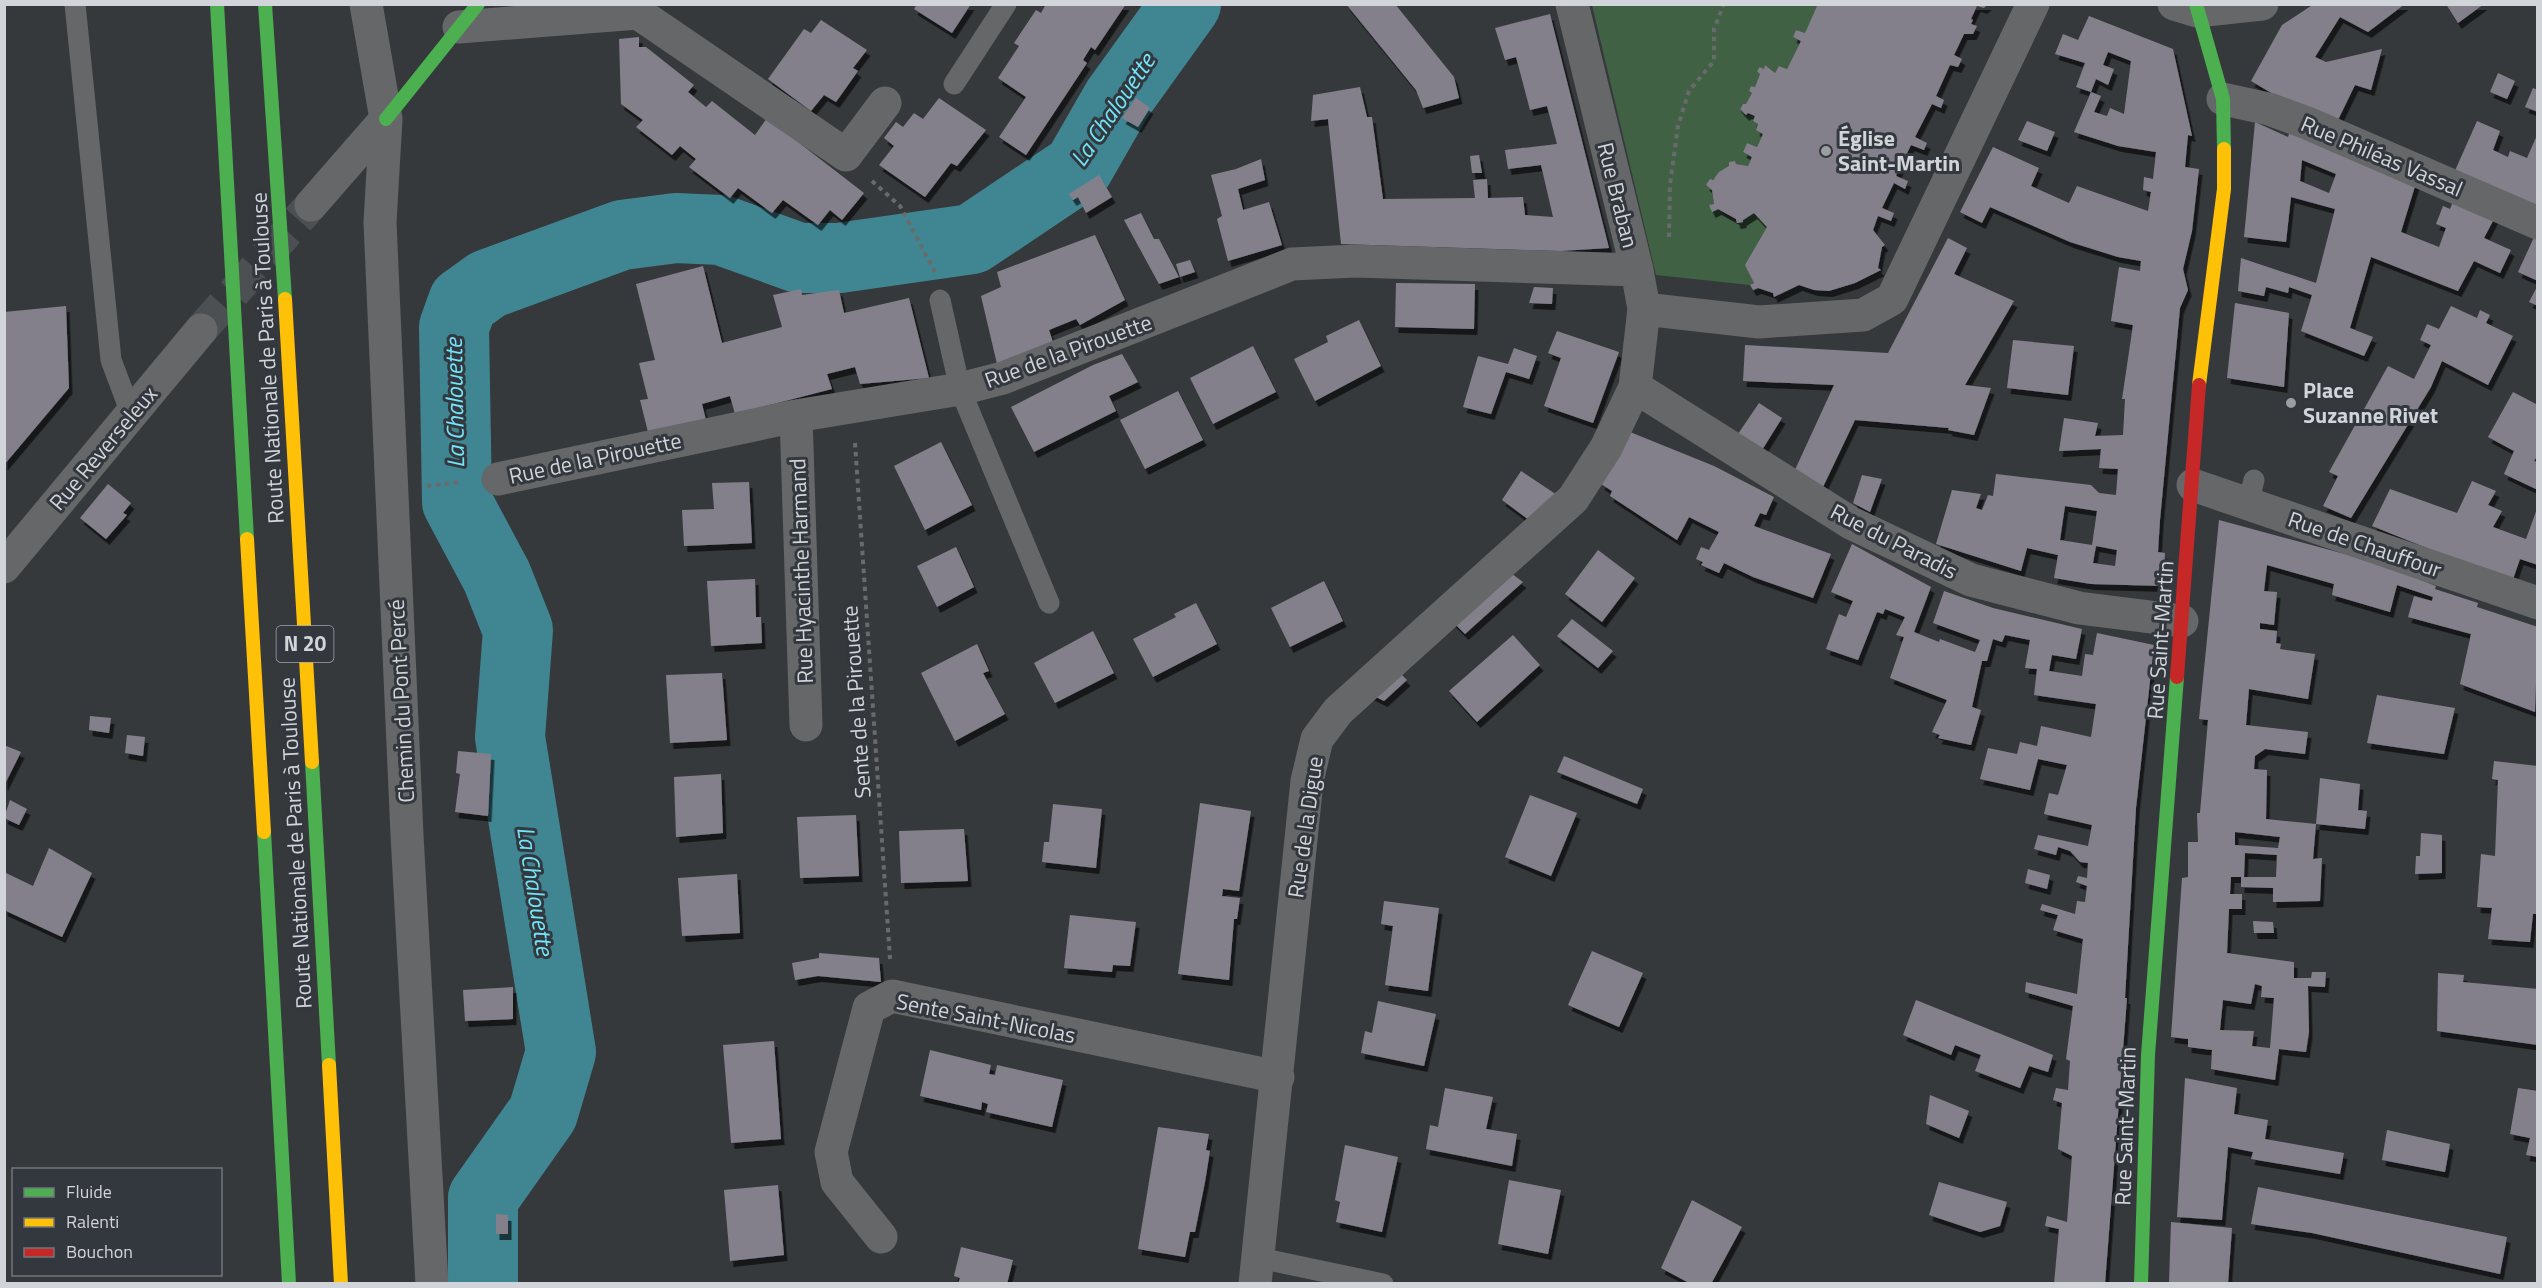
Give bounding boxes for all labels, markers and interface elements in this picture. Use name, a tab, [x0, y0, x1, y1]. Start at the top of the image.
water label: La Chalouette	[1061, 44, 1164, 173]
street label: Rue Philéas Vassal	[2296, 107, 2468, 205]
place label: Église Saint-Martin	[1838, 121, 1960, 180]
street label: Rue Braban	[1588, 139, 1648, 251]
marker: Église Saint-Martin	[1819, 144, 1833, 158]
street label: Route Nationale de Paris à Toulouse	[241, 191, 293, 525]
street label: Rue de la Pirouette	[980, 305, 1156, 397]
water label: La Chalouette	[435, 336, 473, 468]
place label: Place Suzanne Rivet	[2303, 373, 2438, 432]
street label: Rue Reverseleux	[41, 378, 165, 518]
marker: Place Suzanne Rivet	[2284, 396, 2298, 410]
street label: Rue de la Pirouette	[505, 423, 685, 493]
street label: Rue Hyacinthe Harmand	[780, 458, 822, 684]
street label: Rue du Paradis	[1825, 494, 1963, 588]
street label: Rue de Chauffour	[2284, 502, 2447, 586]
street label: Rue Saint-Martin	[2137, 560, 2183, 720]
street label: Chemin du Pont Percé	[379, 598, 423, 804]
street label: Sente de la Pirouette	[832, 604, 880, 800]
road number: N 20	[276, 626, 334, 662]
street label: Route Nationale de Paris à Toulouse	[269, 676, 321, 1010]
street label: Rue de la Digue	[1278, 754, 1332, 900]
water label: La Chalouette	[508, 824, 564, 960]
street label: Sente Saint-Nicolas	[893, 984, 1079, 1052]
street label: Rue Saint-Martin	[2105, 1046, 2145, 1206]
legend	[12, 1168, 222, 1276]
text: Fluide	[66, 1178, 112, 1205]
text: Ralenti	[66, 1208, 119, 1235]
text: Bouchon	[66, 1238, 133, 1265]

